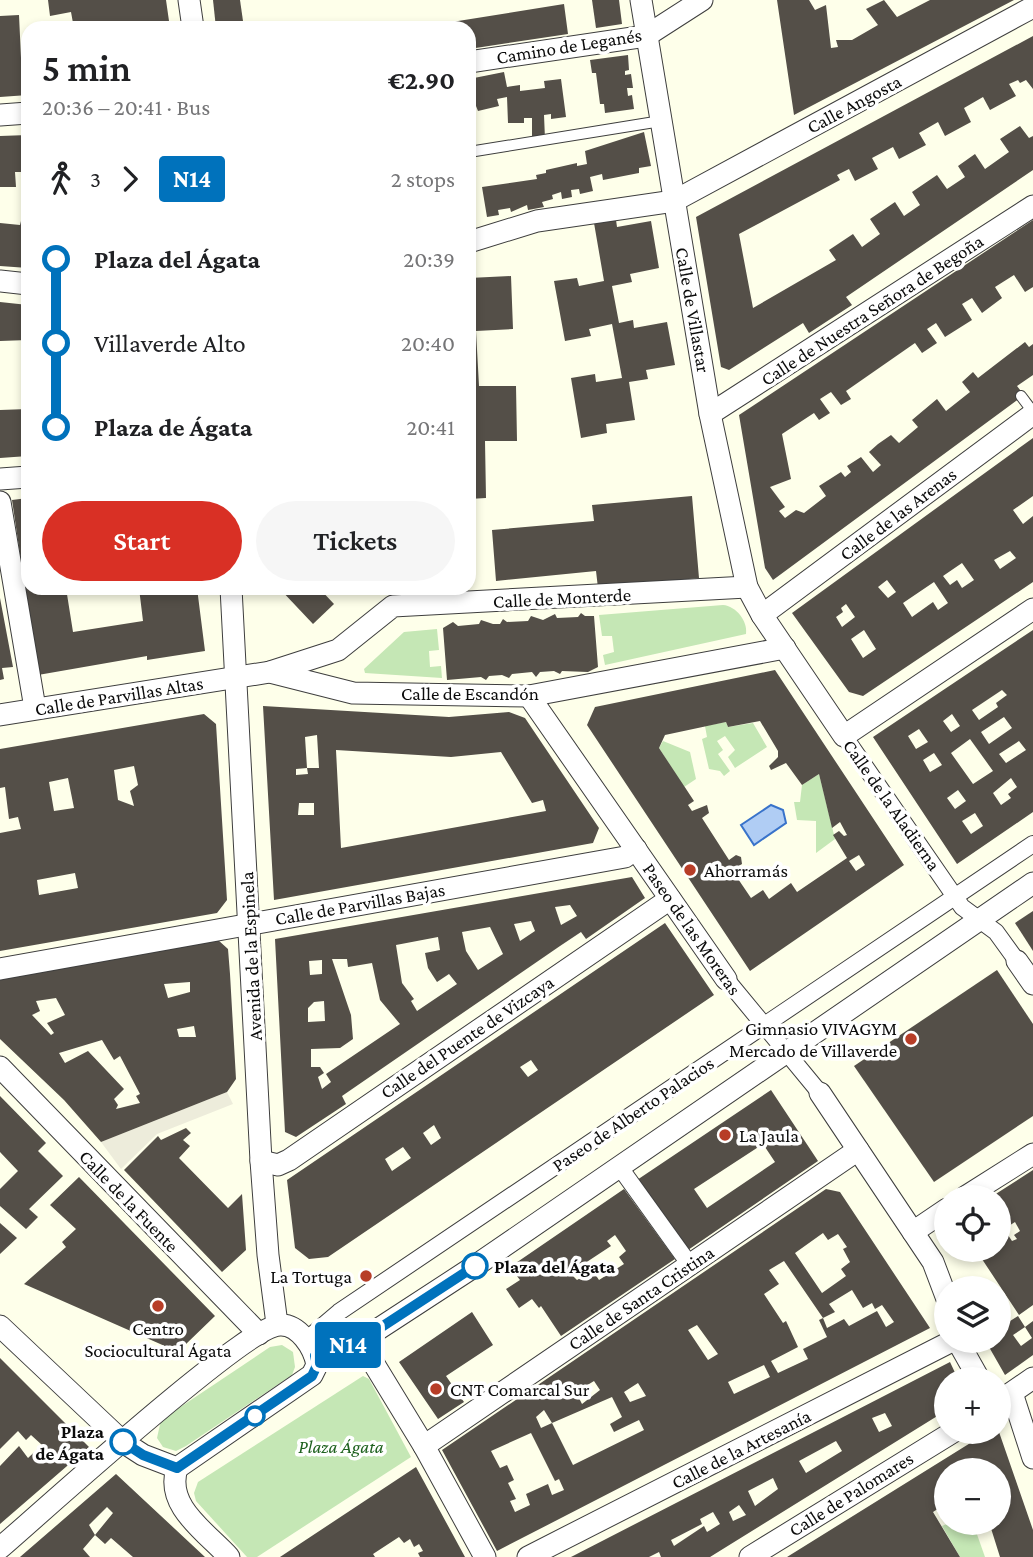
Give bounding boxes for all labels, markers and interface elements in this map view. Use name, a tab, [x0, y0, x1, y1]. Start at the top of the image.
street label: Camino de Leganés	[495, 24, 643, 68]
text: 5 min	[42, 47, 131, 89]
text: €2.90	[388, 66, 455, 95]
street label: Calle Angosta	[803, 70, 905, 138]
text: 20:36 – 20:41 · Bus	[42, 94, 210, 120]
icon: walk	[42, 160, 80, 198]
icon: forward	[111, 160, 149, 198]
text: N14	[173, 165, 211, 192]
text: 3	[90, 166, 101, 192]
text: 2 stops	[391, 166, 455, 192]
street label: Calle de Nuestra Señora de Begoña	[757, 230, 987, 390]
text: Plaza del Ágata	[94, 245, 260, 274]
text: 20:39	[403, 246, 455, 272]
street label: Calle de Villastar	[672, 246, 714, 375]
text: Villaverde Alto	[94, 329, 246, 358]
text: 20:40	[401, 330, 455, 356]
text: Plaza de Ágata	[94, 413, 253, 442]
text: 20:41	[406, 414, 455, 440]
street label: Calle de las Arenas	[836, 463, 960, 565]
button: Start	[42, 501, 242, 581]
button: Tickets	[256, 501, 455, 581]
street label: Calle de Monterde	[492, 584, 632, 612]
street label: Calle de Parvillas Altas	[33, 672, 205, 720]
street label: Calle de Escandón	[401, 683, 539, 704]
street label: Calle de la Aladierna	[839, 736, 945, 875]
street label: Paseo de las Moreras	[639, 859, 745, 999]
place label: Ahorramás	[704, 860, 788, 881]
marker: Ahorramás	[682, 862, 698, 878]
street label: Avenida de la Espinela	[236, 871, 266, 1041]
street label: Calle de Parvillas Bajas	[273, 879, 447, 930]
street label: Calle del Puente de Vizcaya	[376, 971, 558, 1103]
place label: Gimnasio VIVAGYM Mercado de Villaverde	[729, 1018, 897, 1061]
marker: Gimnasio VIVAGYM Mercado de Villaverde	[903, 1031, 919, 1047]
street label: Paseo de Alberto Palacios	[548, 1052, 718, 1176]
place label: La Jaula	[739, 1125, 799, 1146]
marker: La Jaula	[717, 1127, 733, 1143]
street label: Calle de la Fuente	[75, 1146, 183, 1256]
map controls	[934, 1185, 1011, 1535]
button: locate	[934, 1185, 1011, 1262]
street label: Calle de Santa Cristina	[564, 1241, 718, 1354]
marker: Plaza del Ágata	[462, 1253, 488, 1279]
place label: Plaza del Ágata	[494, 1256, 616, 1277]
place label: La Tortuga	[270, 1266, 352, 1287]
marker: La Tortuga	[358, 1268, 374, 1284]
button: layers	[934, 1276, 1011, 1353]
marker: Centro Sociocultural Ágata	[150, 1298, 166, 1314]
place label: Centro Sociocultural Ágata	[84, 1318, 232, 1361]
line badge: N14	[308, 1322, 388, 1368]
text: N14	[329, 1331, 367, 1358]
button: +	[934, 1367, 1011, 1444]
place label: CNT Comarcal Sur	[450, 1379, 590, 1400]
marker: CNT Comarcal Sur	[428, 1381, 444, 1397]
street label: Calle de la Artesanía	[668, 1405, 814, 1493]
unlabelled marker	[245, 1406, 265, 1426]
place label: Plaza de Ágata	[35, 1421, 105, 1464]
marker: Plaza de Ágata	[110, 1429, 136, 1455]
park label: Plaza Ágata	[298, 1436, 384, 1457]
street label: Calle de Palomares	[785, 1447, 917, 1541]
button: −	[934, 1458, 1011, 1535]

